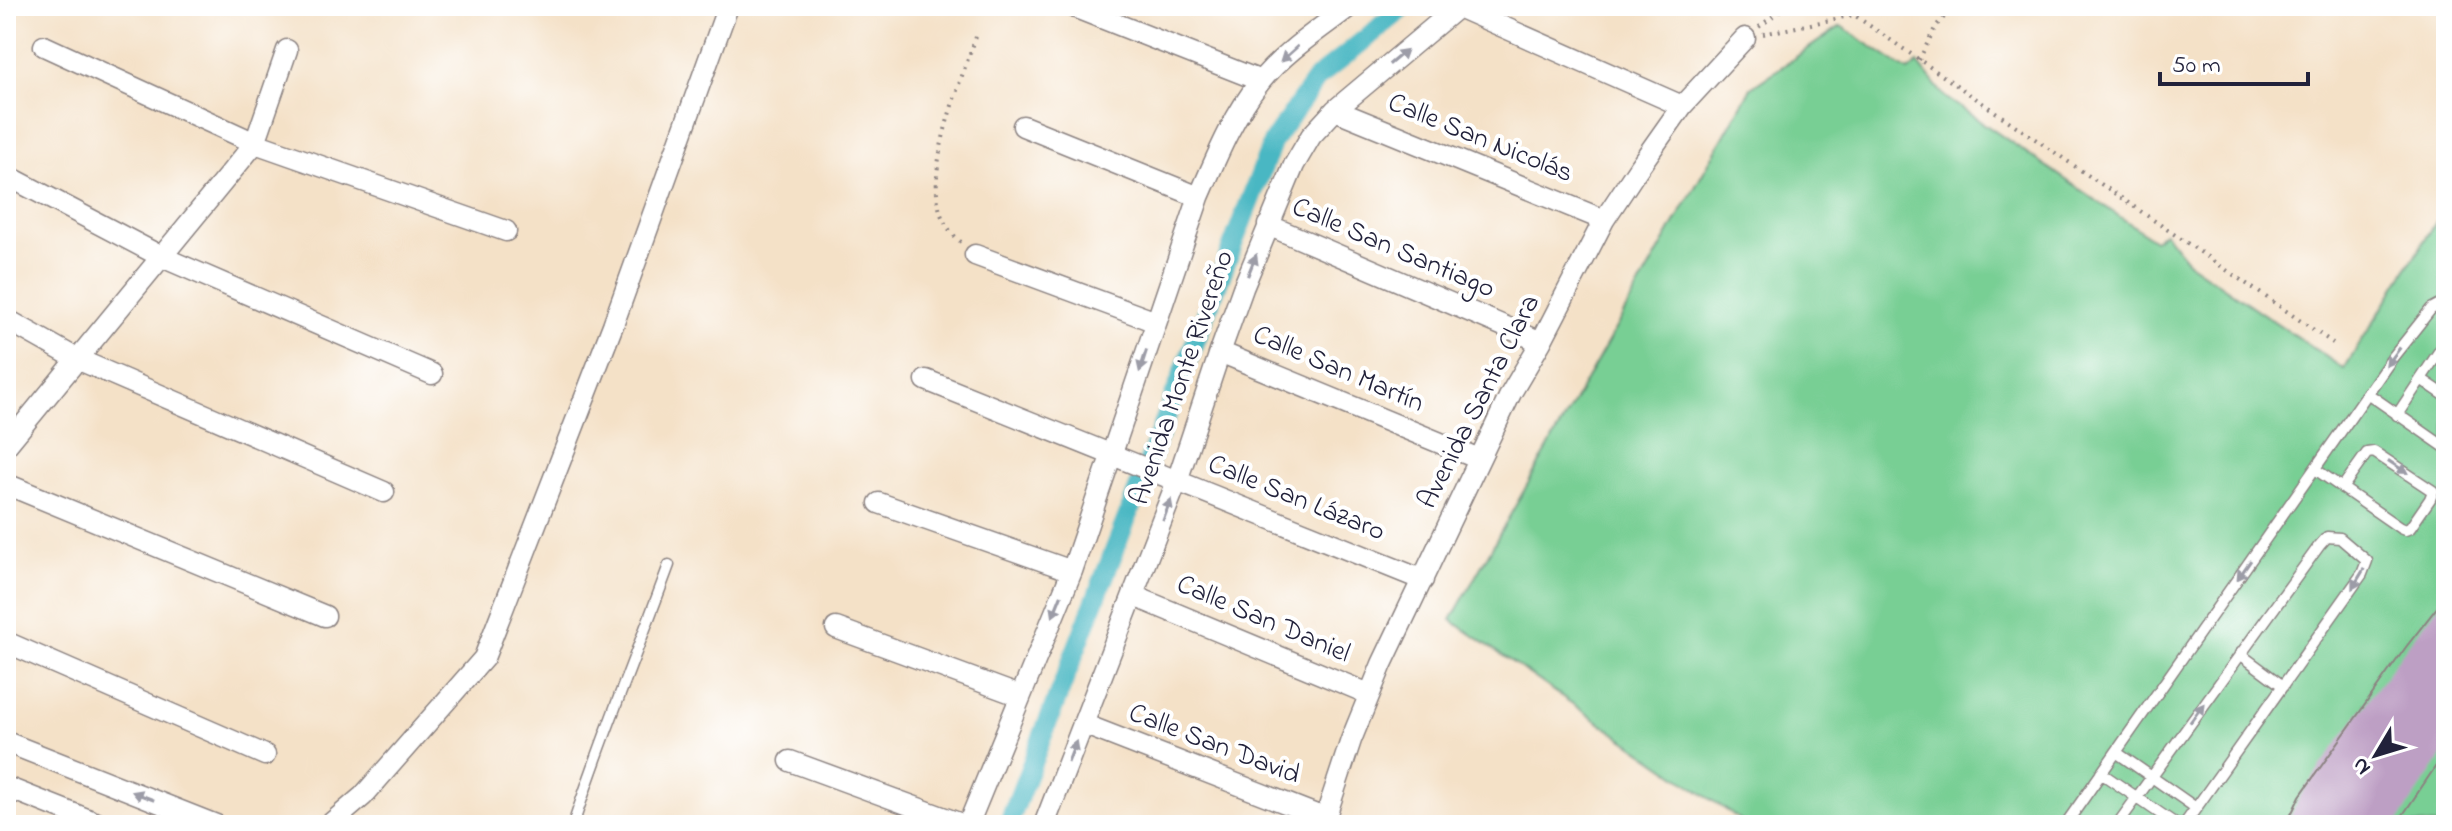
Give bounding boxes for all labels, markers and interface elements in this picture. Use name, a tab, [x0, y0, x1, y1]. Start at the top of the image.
scale bar	[2160, 36, 2308, 86]
one-way arrow	[1280, 45, 1299, 63]
one-way arrow	[1388, 49, 1408, 66]
text: 50 m	[2172, 49, 2221, 84]
street label: Calle San Nicolás	[1381, 83, 1579, 195]
street label: Calle San Santiago	[1285, 188, 1501, 310]
street label: Avenida Monte Rivereño	[1120, 245, 1246, 511]
one-way arrow	[1246, 253, 1259, 277]
street label: Avenida Santa Clara	[1408, 288, 1552, 516]
street label: Calle San Martín	[1246, 315, 1430, 425]
one-way arrow	[2385, 346, 2401, 368]
one-way arrow	[1137, 349, 1149, 373]
street label: Calle San Lázaro	[1201, 445, 1391, 553]
one-way arrow	[2387, 460, 2408, 475]
one-way arrow	[1161, 498, 1173, 522]
one-way arrow	[2237, 559, 2252, 580]
street label: Calle San Daniel	[1170, 565, 1356, 675]
one-way arrow	[2351, 568, 2365, 590]
one-way arrow	[1051, 594, 1064, 618]
street label: Calle San David	[1122, 693, 1306, 797]
one-way arrow	[2189, 703, 2205, 724]
north arrow	[2336, 715, 2416, 795]
one-way arrow	[1066, 740, 1079, 764]
text: N	[2345, 750, 2380, 781]
one-way arrow	[131, 790, 155, 803]

